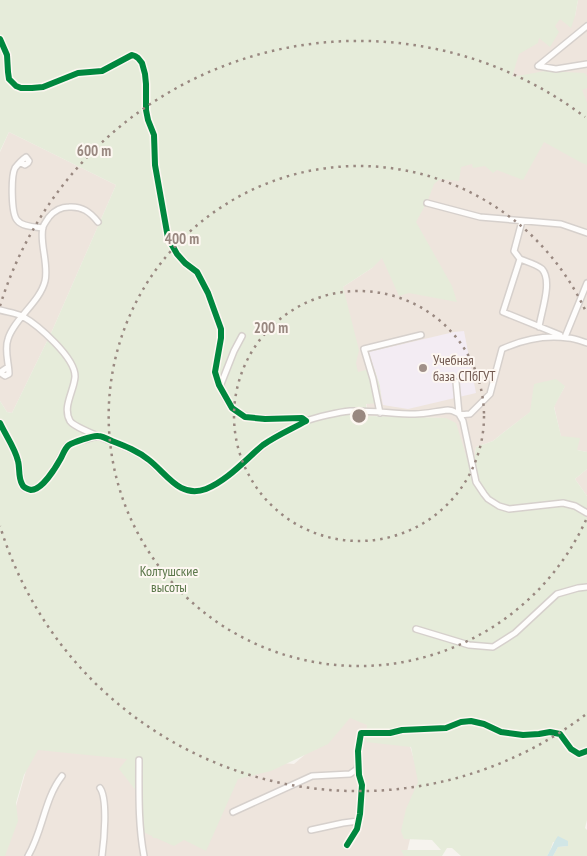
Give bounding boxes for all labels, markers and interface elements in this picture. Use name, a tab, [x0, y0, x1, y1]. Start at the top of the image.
text: 600 m	[77, 141, 111, 160]
text: 400 m	[165, 229, 199, 248]
text: 200 m	[254, 318, 288, 337]
place label: Учебная база СПбГУТ	[433, 351, 496, 385]
marker: Учебная база СПбГУТ	[417, 362, 429, 374]
centre of rings	[350, 407, 368, 425]
park label: Колтушские высоты	[140, 562, 198, 596]

